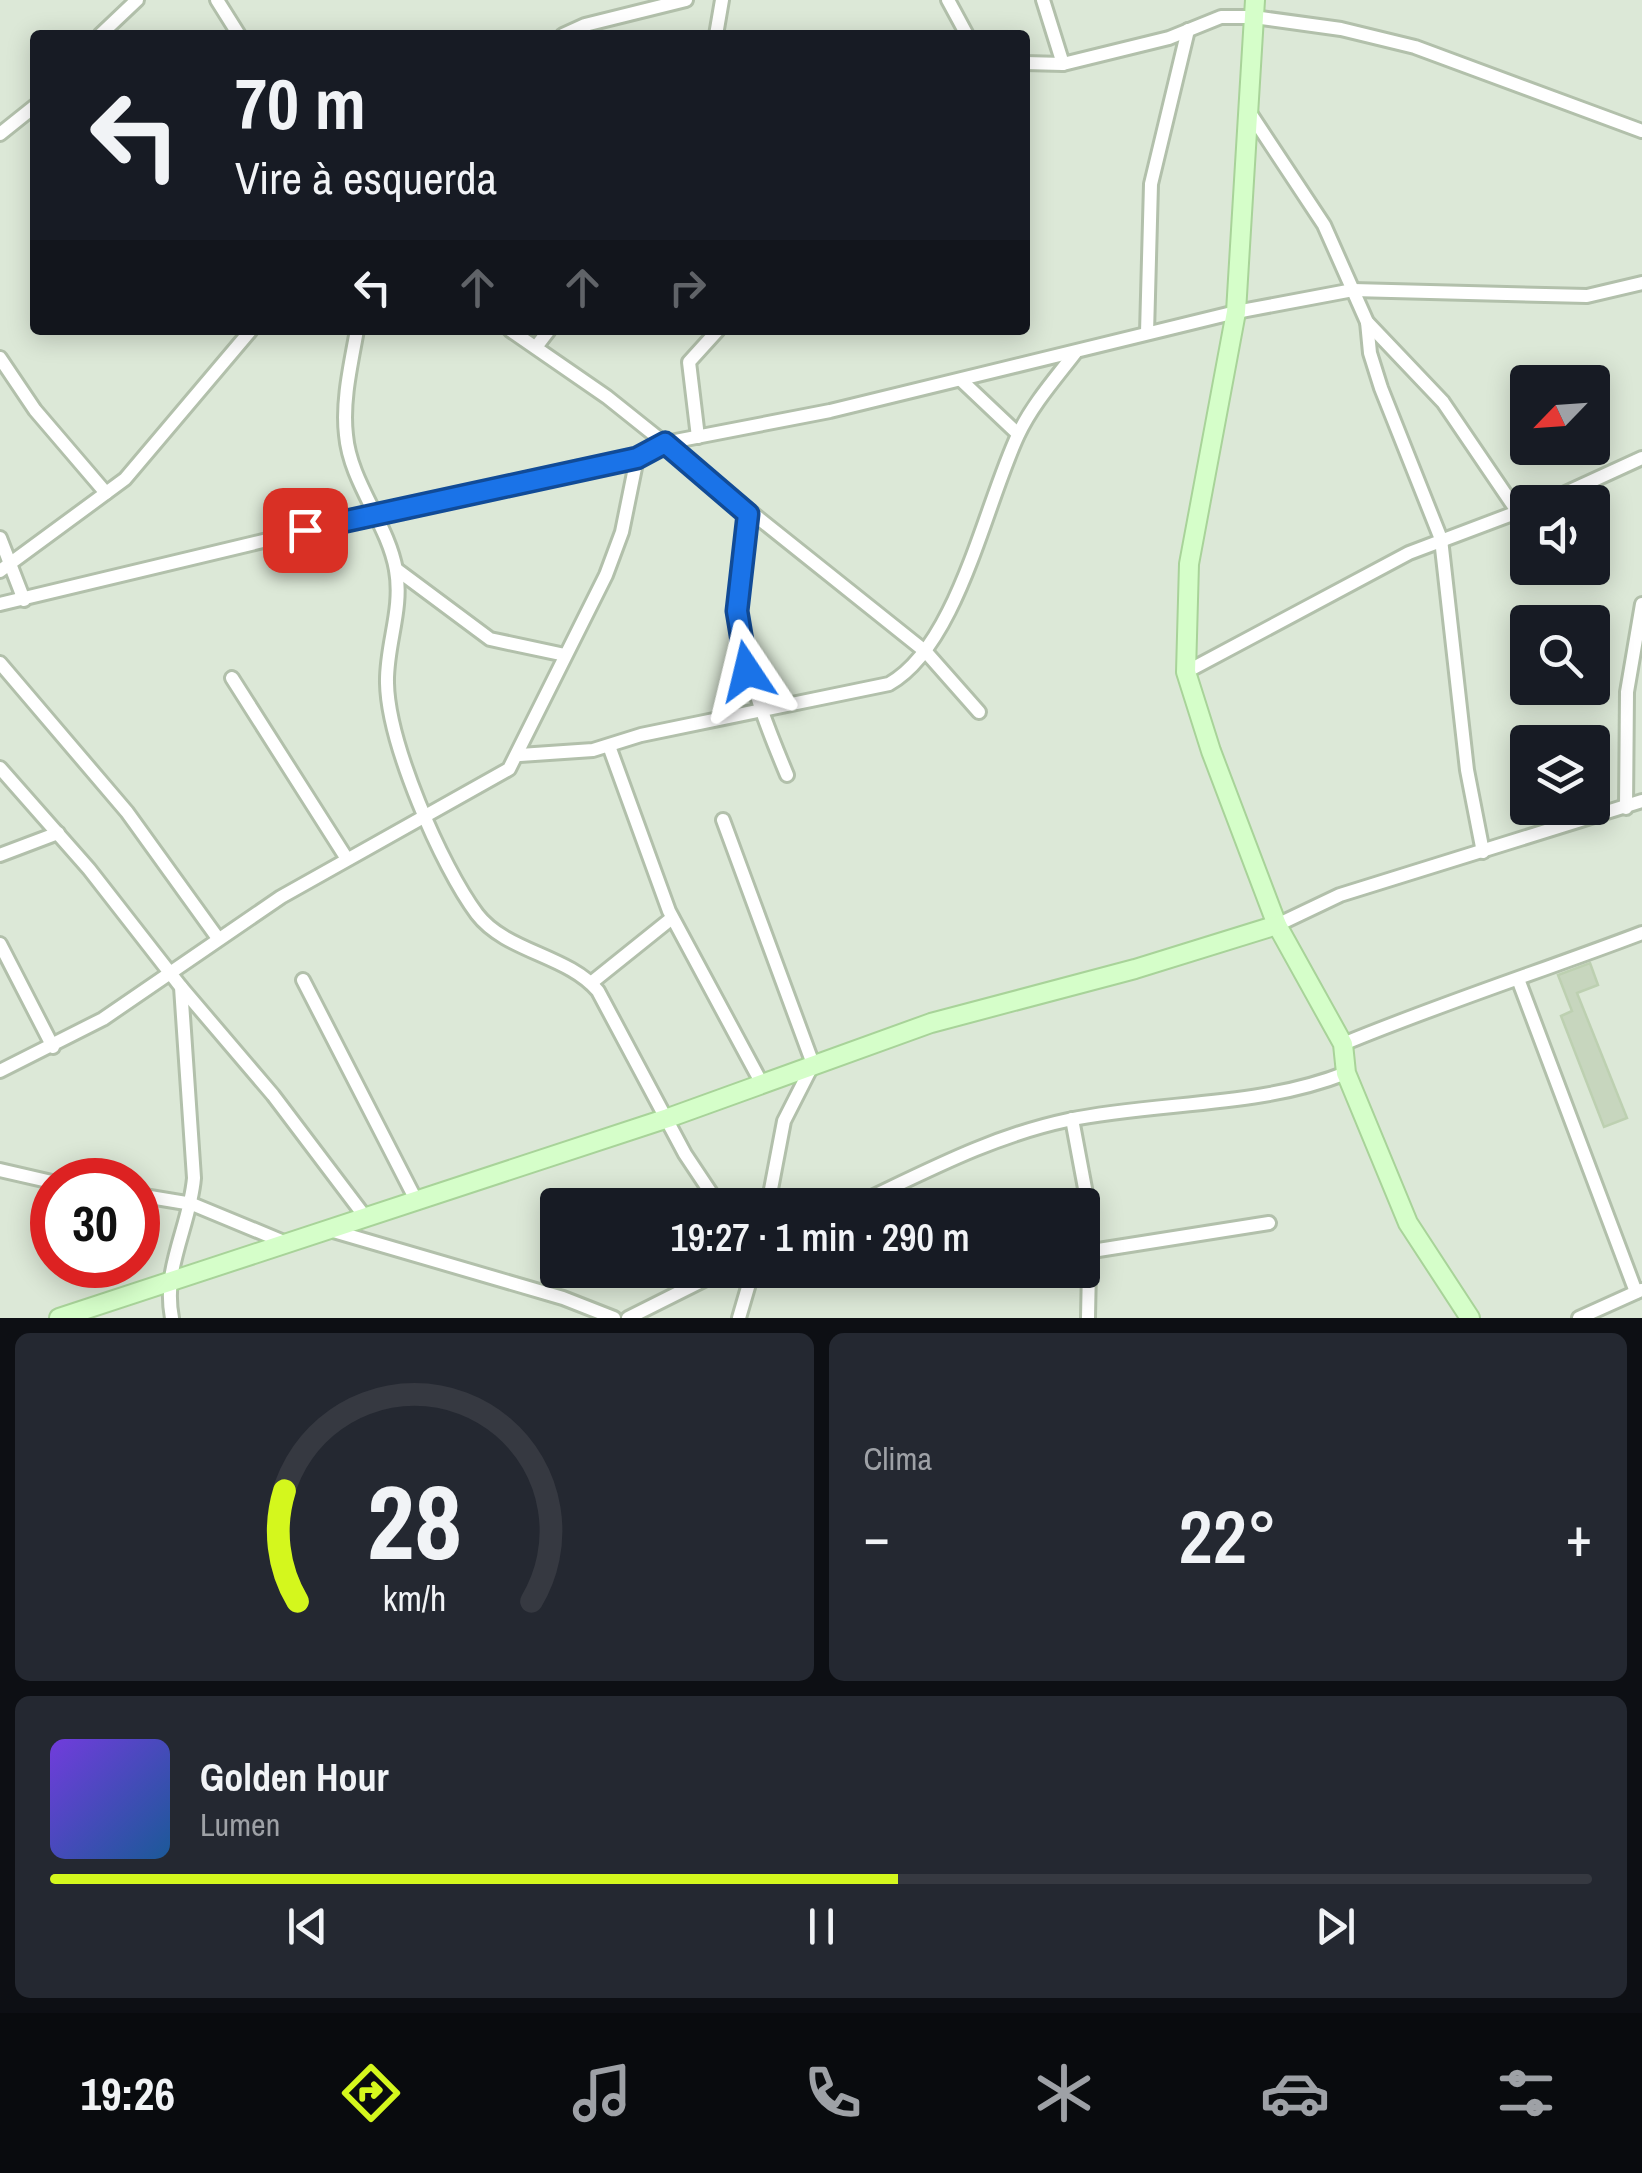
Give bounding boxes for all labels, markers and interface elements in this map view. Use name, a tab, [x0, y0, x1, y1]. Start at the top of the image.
text: 70 m	[235, 57, 366, 151]
icon: left	[70, 70, 200, 200]
text: Vire à esquerda	[235, 147, 497, 208]
icon: left	[345, 260, 400, 315]
icon: ahead	[450, 260, 505, 315]
icon: ahead	[555, 260, 610, 315]
icon: right	[660, 260, 715, 315]
north arrow	[1510, 365, 1610, 465]
map controls	[1510, 365, 1610, 825]
button: sound	[1510, 485, 1610, 585]
pin	[263, 488, 348, 573]
icon: arrive	[278, 503, 333, 558]
button: search	[1510, 605, 1610, 705]
position arrow	[695, 619, 799, 723]
button: layers	[1510, 725, 1610, 825]
speed limit sign: 30	[30, 1158, 160, 1288]
text: 19:27 · 1 min · 290 m	[670, 1212, 970, 1263]
text: Clima	[864, 1437, 932, 1480]
text: 28	[367, 1451, 462, 1591]
text: 22°	[1179, 1485, 1277, 1586]
text: −	[864, 1499, 890, 1573]
text: +	[1566, 1499, 1592, 1573]
text: km/h	[382, 1574, 446, 1622]
text: Golden Hour	[200, 1752, 389, 1803]
text: Lumen	[200, 1803, 280, 1846]
icon: previous	[280, 1899, 335, 1954]
icon: pause	[794, 1899, 849, 1954]
icon: next	[1308, 1899, 1363, 1954]
icon: directions	[336, 2058, 406, 2128]
icon: music	[567, 2058, 637, 2128]
icon: phone	[798, 2058, 868, 2128]
icon: climate	[1029, 2058, 1099, 2128]
icon: car	[1260, 2058, 1330, 2128]
icon: filters	[1491, 2058, 1561, 2128]
text: 19:26	[81, 2063, 175, 2124]

